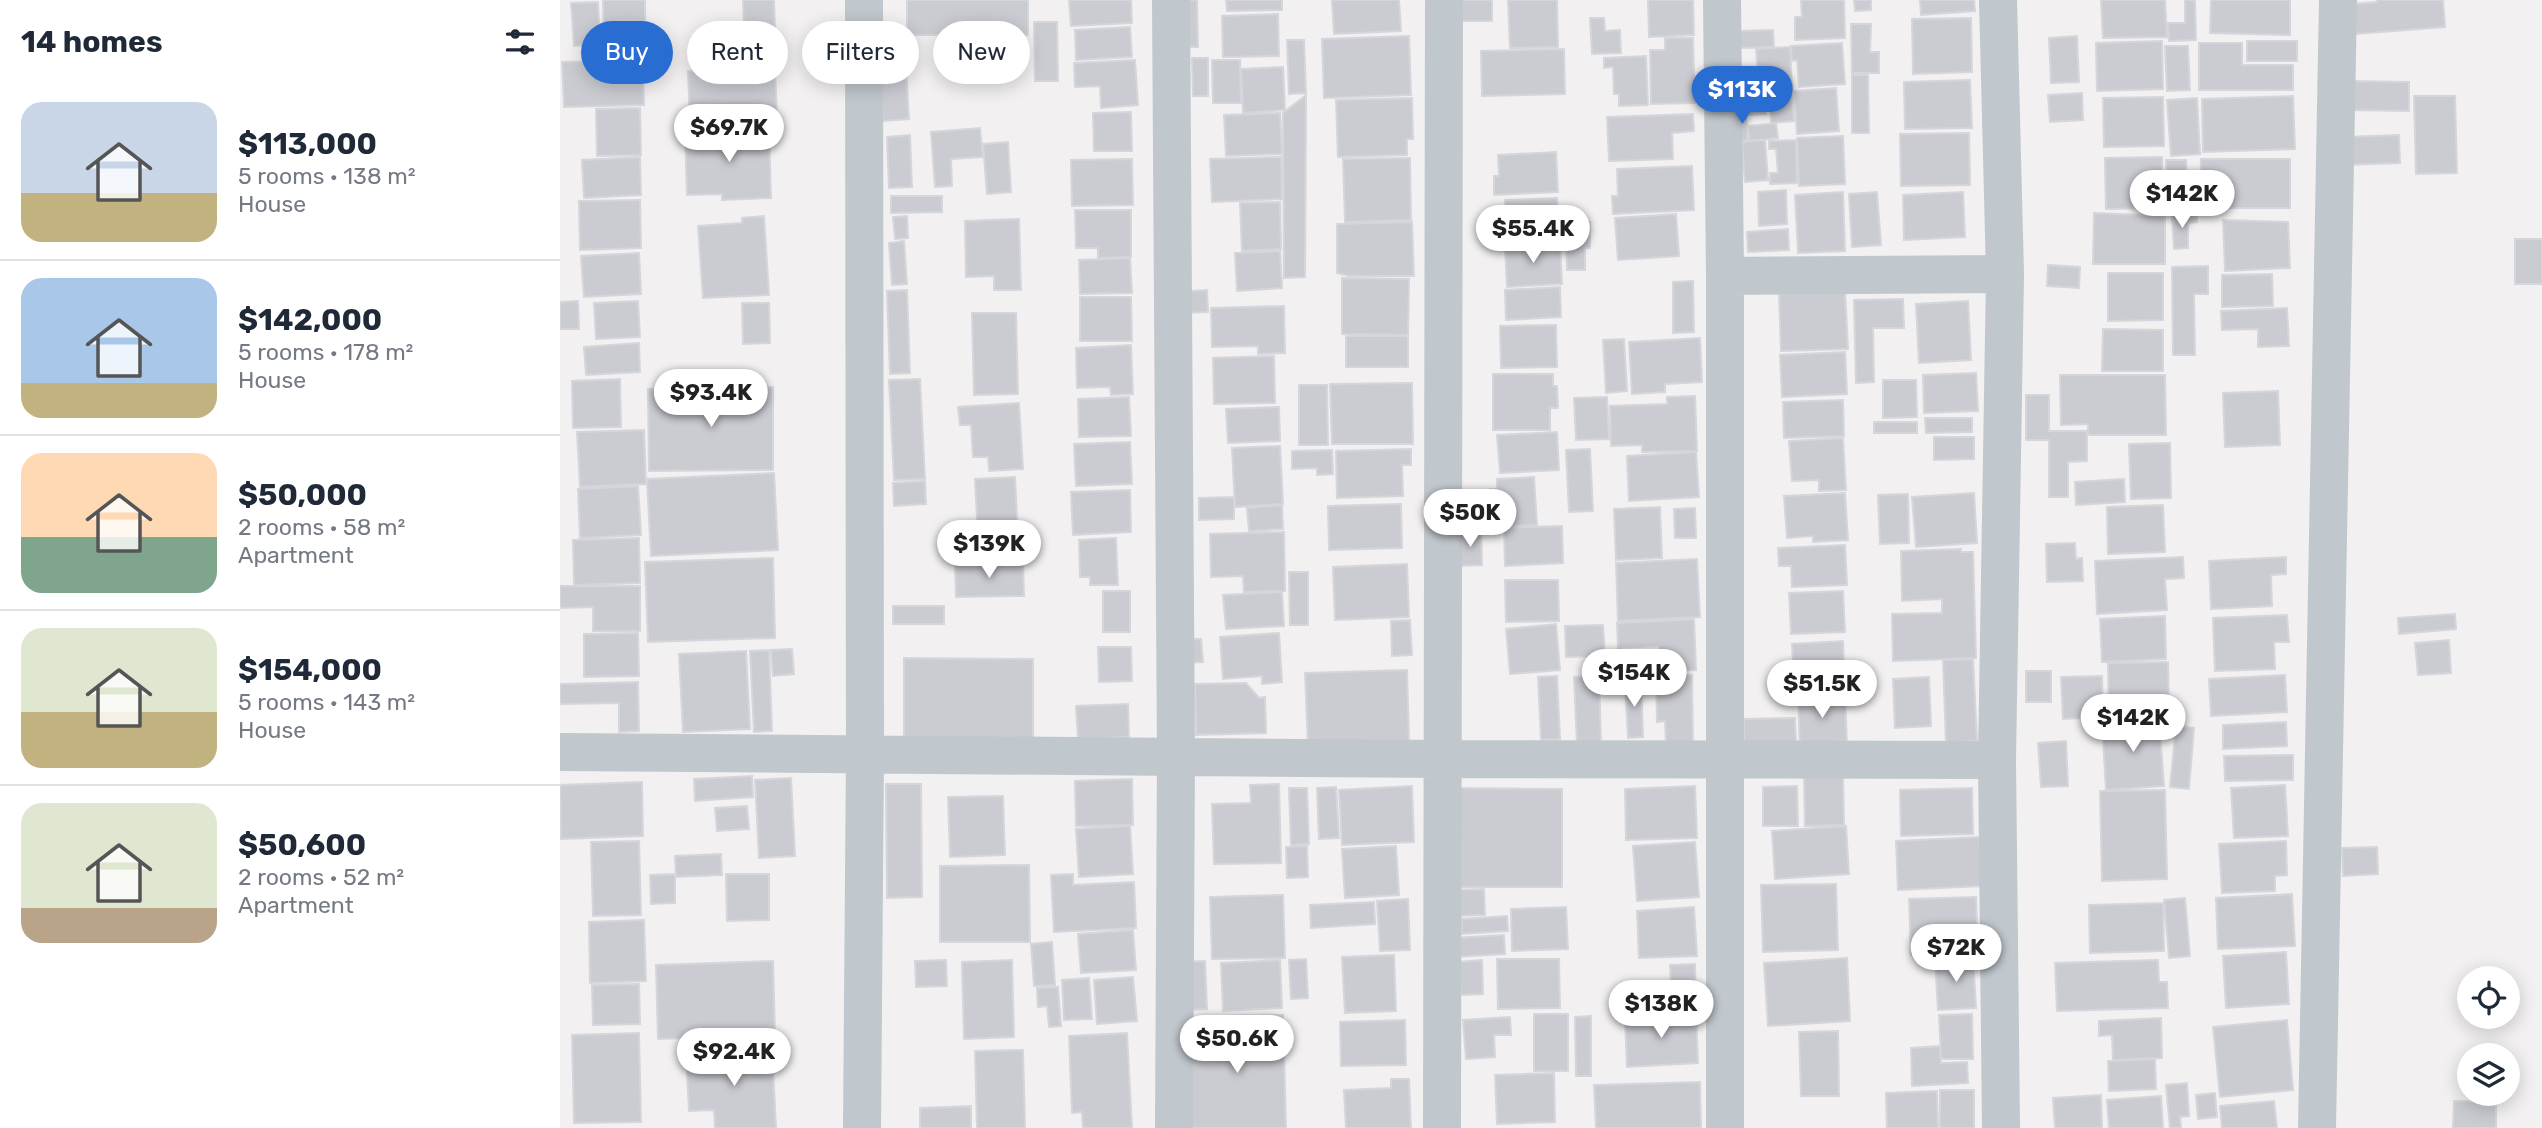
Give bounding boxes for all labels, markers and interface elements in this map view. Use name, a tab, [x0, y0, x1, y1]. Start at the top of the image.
chip: Buy	[581, 21, 673, 84]
chip: Rent	[687, 21, 788, 84]
chip: Filters	[802, 21, 919, 84]
chip: New	[933, 21, 1030, 84]
icon: filters	[501, 23, 539, 61]
text: 14 homes	[21, 24, 163, 60]
pin: $113K	[1693, 66, 1791, 126]
text: $113K	[1708, 75, 1776, 103]
pin: $69.7K	[672, 104, 786, 164]
text: $69.7K	[690, 113, 768, 141]
text: $113,000	[238, 126, 377, 162]
icon: home	[77, 130, 161, 214]
text: 5 rooms · 138 m²	[238, 162, 415, 190]
pin: $142K	[2133, 170, 2231, 230]
text: $142K	[2146, 179, 2218, 207]
text: House	[238, 190, 306, 218]
pin: $55.4K	[1476, 205, 1590, 265]
text: $55.4K	[1492, 214, 1574, 242]
text: $142,000	[238, 302, 382, 338]
icon: home	[77, 306, 161, 390]
text: 5 rooms · 178 m²	[238, 338, 413, 366]
text: House	[238, 366, 306, 394]
pin: $93.4K	[654, 370, 768, 429]
text: $93.4K	[670, 378, 752, 406]
text: $50,000	[238, 477, 367, 513]
icon: home	[77, 481, 161, 565]
pin: $50K	[1429, 490, 1511, 549]
text: $50K	[1439, 498, 1501, 526]
text: 2 rooms · 58 m²	[238, 513, 405, 541]
pin: $139K	[940, 520, 1038, 580]
text: $139K	[953, 529, 1025, 557]
text: Apartment	[238, 541, 354, 569]
pin: $154K	[1585, 650, 1683, 709]
text: $154,000	[238, 652, 382, 688]
icon: home	[77, 656, 161, 740]
text: $154K	[1598, 658, 1670, 686]
pin: $51.5K	[1765, 660, 1879, 720]
text: $51.5K	[1783, 669, 1861, 697]
text: 5 rooms · 143 m²	[238, 688, 415, 716]
pin: $142K	[2084, 694, 2182, 754]
text: $142K	[2097, 703, 2169, 731]
text: House	[238, 716, 306, 744]
text: $50,600	[238, 827, 366, 863]
icon: home	[77, 831, 161, 915]
text: 2 rooms · 52 m²	[238, 863, 404, 891]
text: Apartment	[238, 891, 354, 919]
pin: $72K	[1915, 925, 1997, 984]
text: $72K	[1927, 933, 1985, 961]
map controls	[2457, 966, 2520, 1106]
button: locate	[2457, 966, 2520, 1029]
pin: $138K	[1612, 981, 1710, 1040]
text: $138K	[1625, 989, 1697, 1017]
pin: $50.6K	[1180, 1016, 1294, 1075]
text: $50.6K	[1196, 1024, 1278, 1052]
pin: $92.4K	[677, 1028, 791, 1088]
text: $92.4K	[693, 1037, 775, 1065]
button: layers	[2457, 1043, 2520, 1106]

